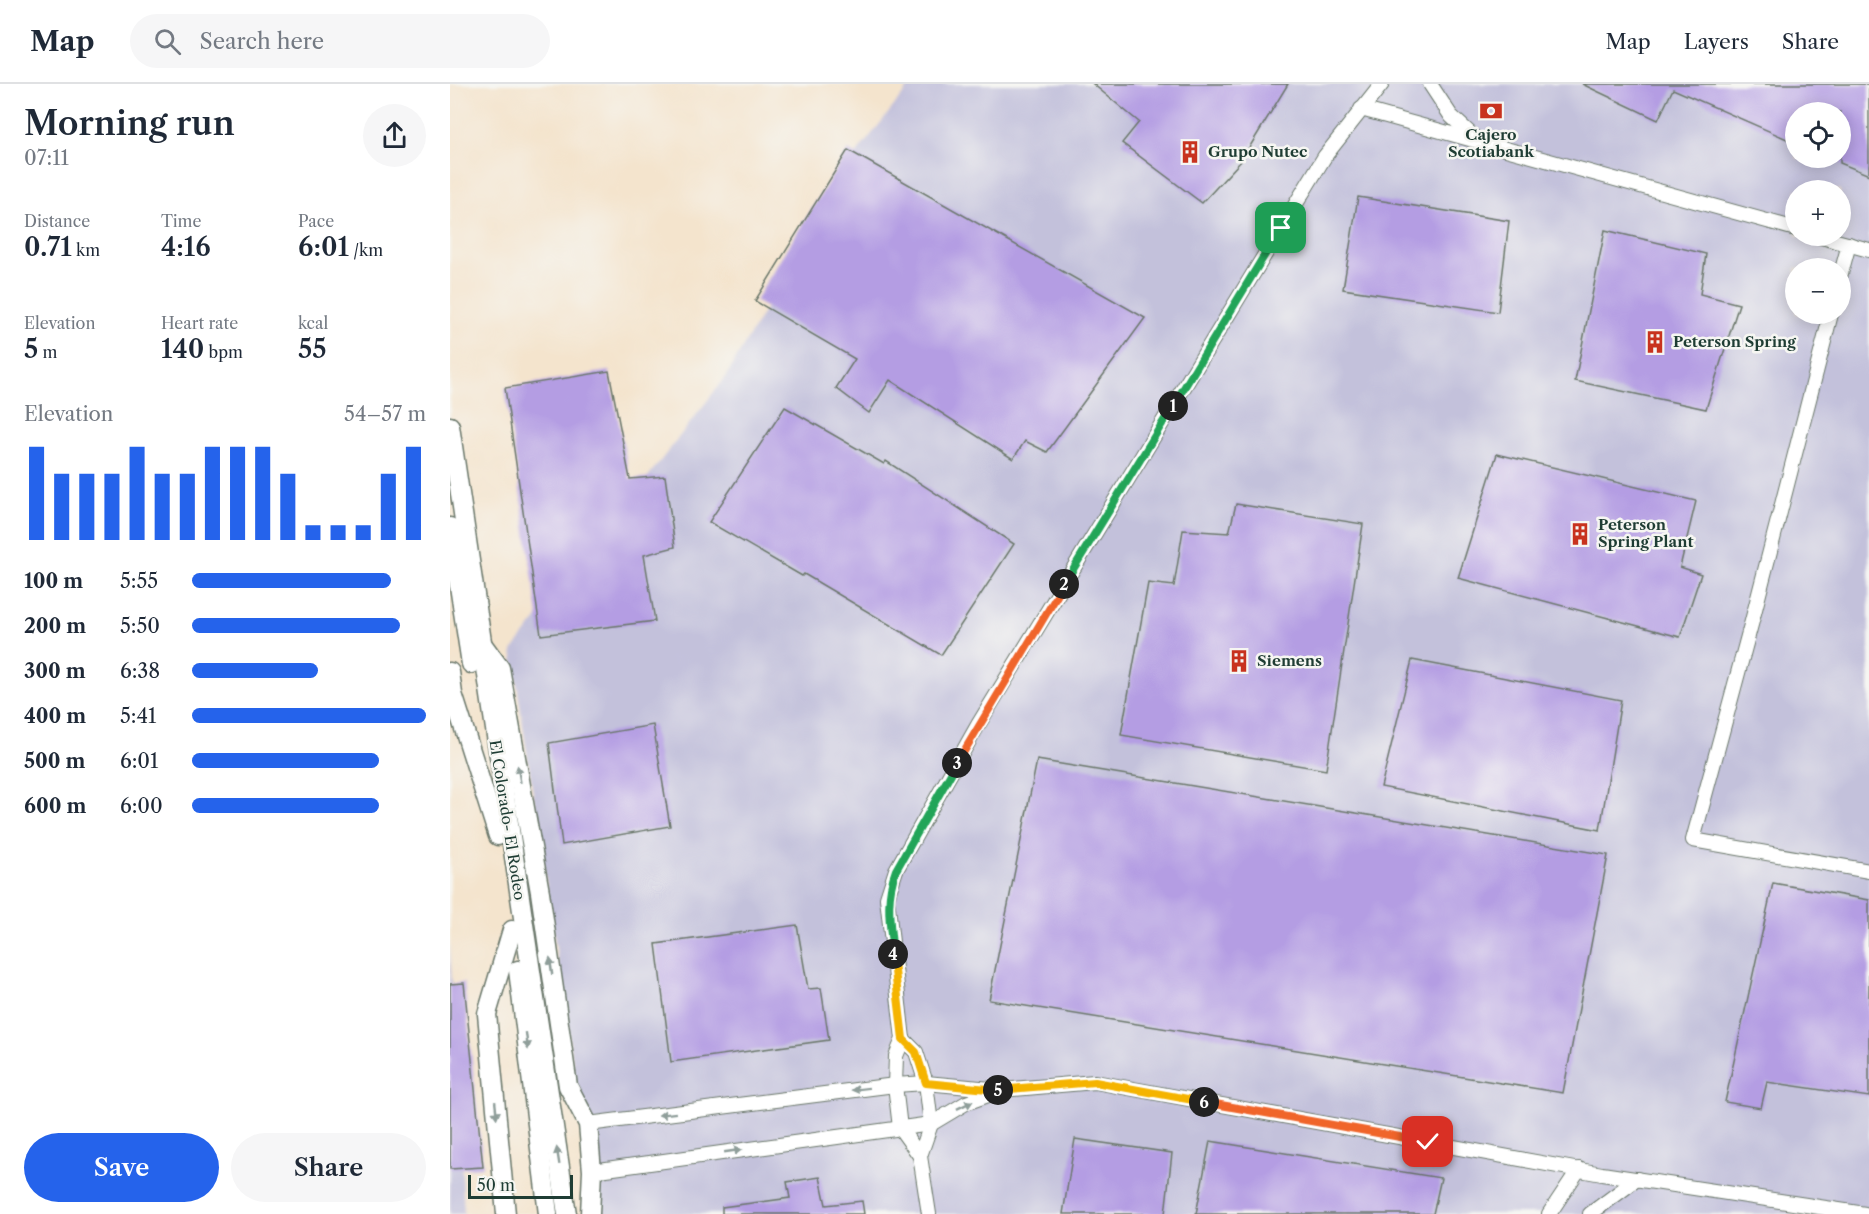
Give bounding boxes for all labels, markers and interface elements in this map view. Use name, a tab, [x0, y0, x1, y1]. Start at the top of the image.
search box	[130, 14, 550, 68]
text: Map	[30, 24, 94, 58]
icon: search	[151, 25, 184, 58]
text: Search here	[199, 28, 324, 55]
text: Map	[1606, 29, 1651, 54]
text: Layers	[1684, 29, 1749, 54]
text: Share	[1782, 29, 1839, 54]
bank icon: Cajero Scotiabank	[1478, 98, 1504, 124]
map controls	[1785, 102, 1851, 324]
button: locate	[1785, 102, 1851, 168]
text: Morning run	[24, 103, 235, 144]
button: share	[363, 104, 426, 167]
place label: Cajero Scotiabank	[1448, 125, 1535, 161]
building icon: Grupo Nutec	[1177, 139, 1203, 165]
place label: Grupo Nutec	[1208, 142, 1307, 161]
text: 07:11	[24, 146, 69, 170]
button: +	[1785, 180, 1851, 246]
pin	[1255, 202, 1306, 253]
text: Distance	[24, 211, 90, 231]
text: Time	[161, 211, 201, 231]
text: Pace	[298, 211, 334, 231]
icon: arrive	[1264, 211, 1297, 244]
text: 0.71	[24, 231, 72, 263]
text: 4:16	[161, 231, 211, 263]
text: 6:01	[298, 231, 349, 263]
text: km	[72, 240, 100, 260]
text: /km	[349, 240, 383, 260]
button: −	[1785, 258, 1851, 324]
text: Elevation	[24, 313, 95, 333]
text: Heart rate	[161, 313, 238, 333]
text: kcal	[298, 313, 328, 333]
building icon: Peterson Spring	[1642, 329, 1668, 355]
place label: Peterson Spring	[1673, 332, 1796, 351]
text: 5	[24, 333, 38, 365]
text: 140	[161, 333, 204, 365]
text: 55	[298, 333, 327, 365]
text: m	[38, 342, 57, 362]
text: bpm	[204, 342, 243, 362]
pin: 1	[1158, 391, 1188, 421]
text: 1	[1169, 396, 1177, 416]
text: Elevation	[24, 402, 113, 426]
text: 54–57 m	[344, 402, 426, 426]
place label: Peterson Spring Plant	[1598, 515, 1694, 551]
building icon: Peterson Spring Plant	[1567, 521, 1593, 547]
text: 100 m	[24, 569, 83, 593]
text: 5:55	[120, 569, 158, 593]
pin: 2	[1049, 569, 1079, 599]
text: 2	[1059, 574, 1069, 594]
text: 200 m	[24, 614, 86, 638]
text: 5:50	[120, 614, 160, 638]
building icon: Siemens	[1226, 648, 1252, 674]
place label: Siemens	[1257, 651, 1322, 670]
text: 300 m	[24, 659, 86, 683]
text: 6:38	[120, 659, 160, 683]
text: 400 m	[24, 704, 86, 728]
text: 5:41	[120, 704, 156, 728]
street label: El Colorado- El Rodeo	[485, 738, 530, 901]
pin: 3	[942, 748, 972, 778]
text: 500 m	[24, 749, 85, 773]
text: 6:01	[120, 749, 158, 773]
text: 3	[952, 753, 962, 773]
one-way arrow	[514, 764, 523, 783]
text: 600 m	[24, 794, 86, 818]
text: 6:00	[120, 794, 163, 818]
pin: 4	[878, 939, 908, 969]
text: 4	[888, 944, 898, 964]
one-way arrow	[546, 957, 555, 976]
one-way arrow	[522, 1032, 531, 1051]
pin: 5	[983, 1075, 1013, 1105]
text: 5	[994, 1080, 1002, 1100]
one-way arrow	[851, 1085, 870, 1094]
pin: 6	[1189, 1087, 1219, 1117]
text: 6	[1199, 1092, 1209, 1112]
one-way arrow	[957, 1100, 974, 1109]
one-way arrow	[491, 1101, 501, 1120]
one-way arrow	[657, 1109, 676, 1119]
pin	[1402, 1116, 1453, 1167]
icon: check	[1411, 1125, 1444, 1158]
button: Save	[24, 1133, 219, 1202]
button: Share	[231, 1133, 426, 1202]
one-way arrow	[724, 1146, 743, 1156]
one-way arrow	[553, 1147, 562, 1166]
scale bar	[468, 1172, 573, 1200]
text: 50 m	[477, 1175, 515, 1195]

